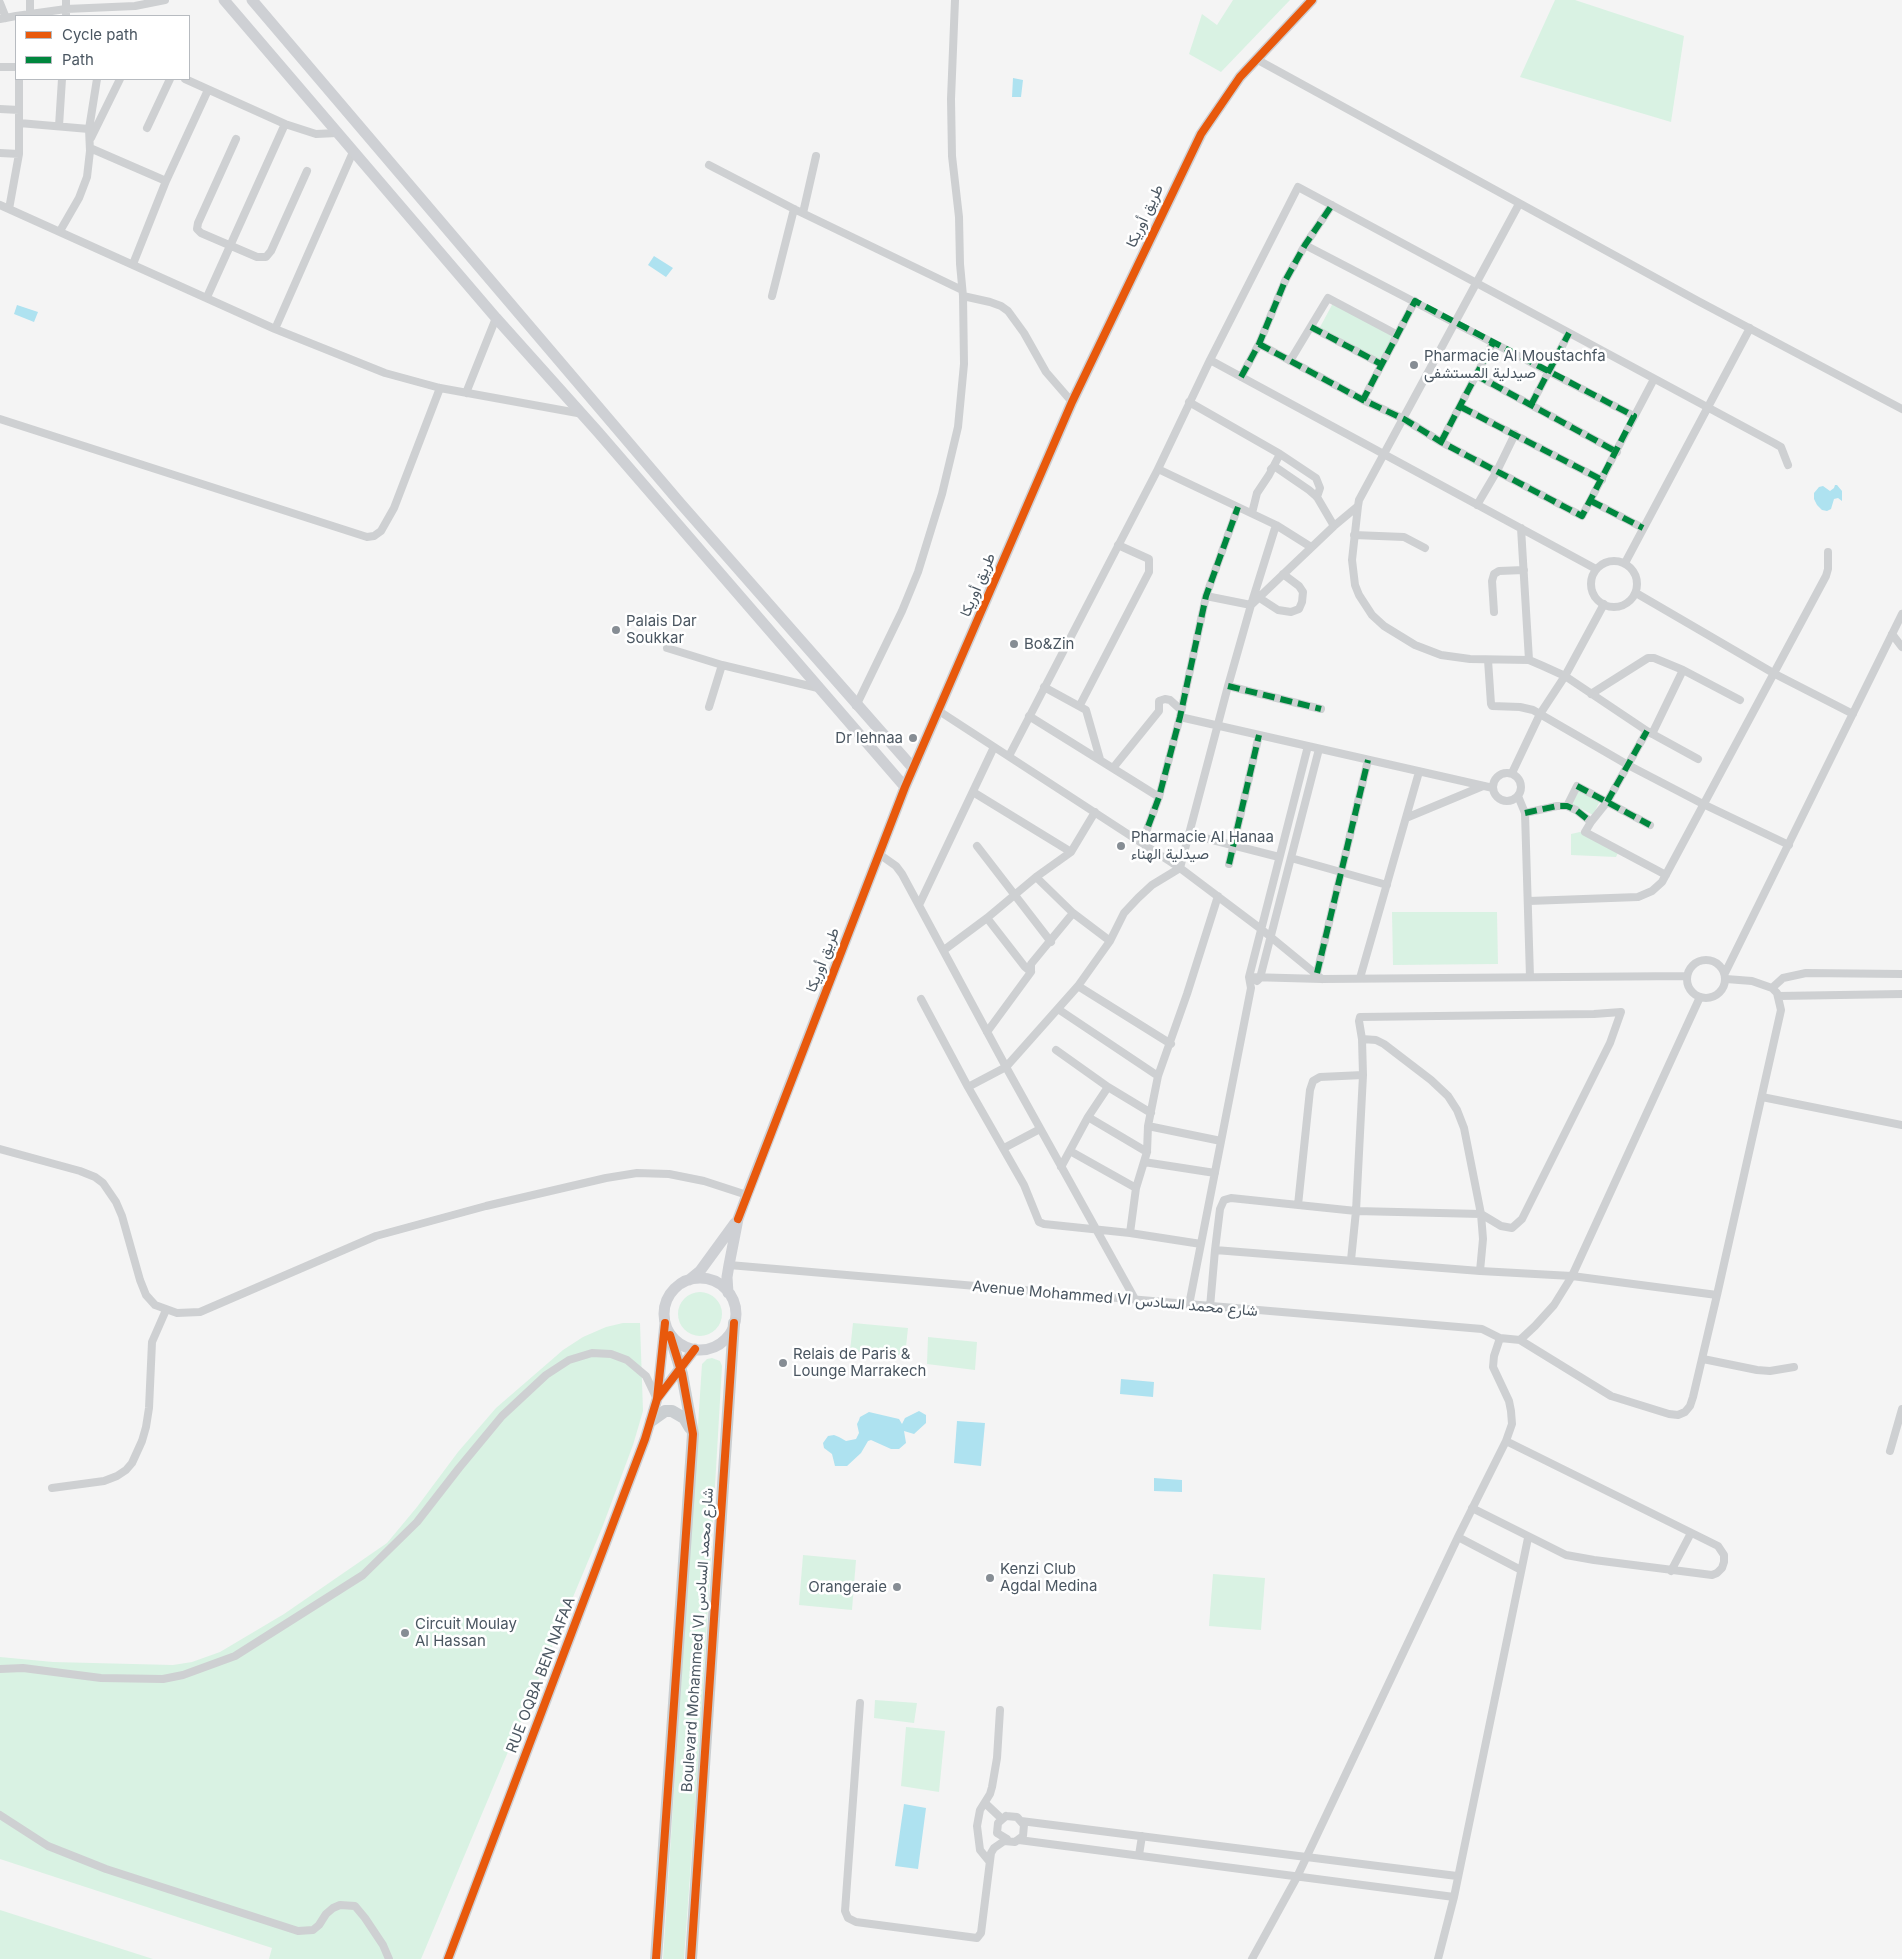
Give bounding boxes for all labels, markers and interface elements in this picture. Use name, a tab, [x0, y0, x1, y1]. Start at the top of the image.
legend	[15, 15, 190, 80]
text: Cycle path	[62, 25, 138, 44]
text: Path	[62, 50, 94, 69]
street label: طريق أوريكا	[1123, 182, 1167, 250]
place label: Pharmacie Al Moustachfa صيدلية المستشفى	[1424, 347, 1606, 382]
marker: Pharmacie Al Moustachfa صيدلية المستشفى	[1408, 359, 1420, 371]
street label: طريق أوريكا	[957, 550, 999, 620]
place label: Palais Dar Soukkar	[626, 612, 697, 647]
marker: Palais Dar Soukkar	[610, 624, 622, 636]
place label: Bo&Zin	[1024, 635, 1074, 653]
marker: Bo&Zin	[1008, 638, 1020, 650]
place label: Dr lehnaa	[835, 729, 903, 747]
marker: Dr lehnaa	[907, 732, 919, 744]
place label: Pharmacie Al Hanaa صيدلية الهناء	[1131, 828, 1274, 863]
marker: Pharmacie Al Hanaa صيدلية الهناء	[1115, 840, 1127, 852]
street label: طريق أوريكا	[802, 925, 844, 995]
street label: Avenue Mohammed VI شارع محمد السادس	[972, 1278, 1258, 1320]
place label: Relais de Paris & Lounge Marrakech	[793, 1345, 926, 1380]
marker: Relais de Paris & Lounge Marrakech	[777, 1357, 789, 1369]
street label: Boulevard Mohammed VI شارع محمد السادس	[678, 1487, 718, 1793]
place label: Kenzi Club Agdal Medina	[1000, 1560, 1097, 1595]
marker: Kenzi Club Agdal Medina	[984, 1572, 996, 1584]
place label: Orangeraie	[808, 1578, 887, 1596]
marker: Orangeraie	[891, 1581, 903, 1593]
street label: RUE OQBA BEN NAFAA	[503, 1594, 579, 1756]
place label: Circuit Moulay Al Hassan	[415, 1615, 517, 1650]
marker: Circuit Moulay Al Hassan	[399, 1627, 411, 1639]

